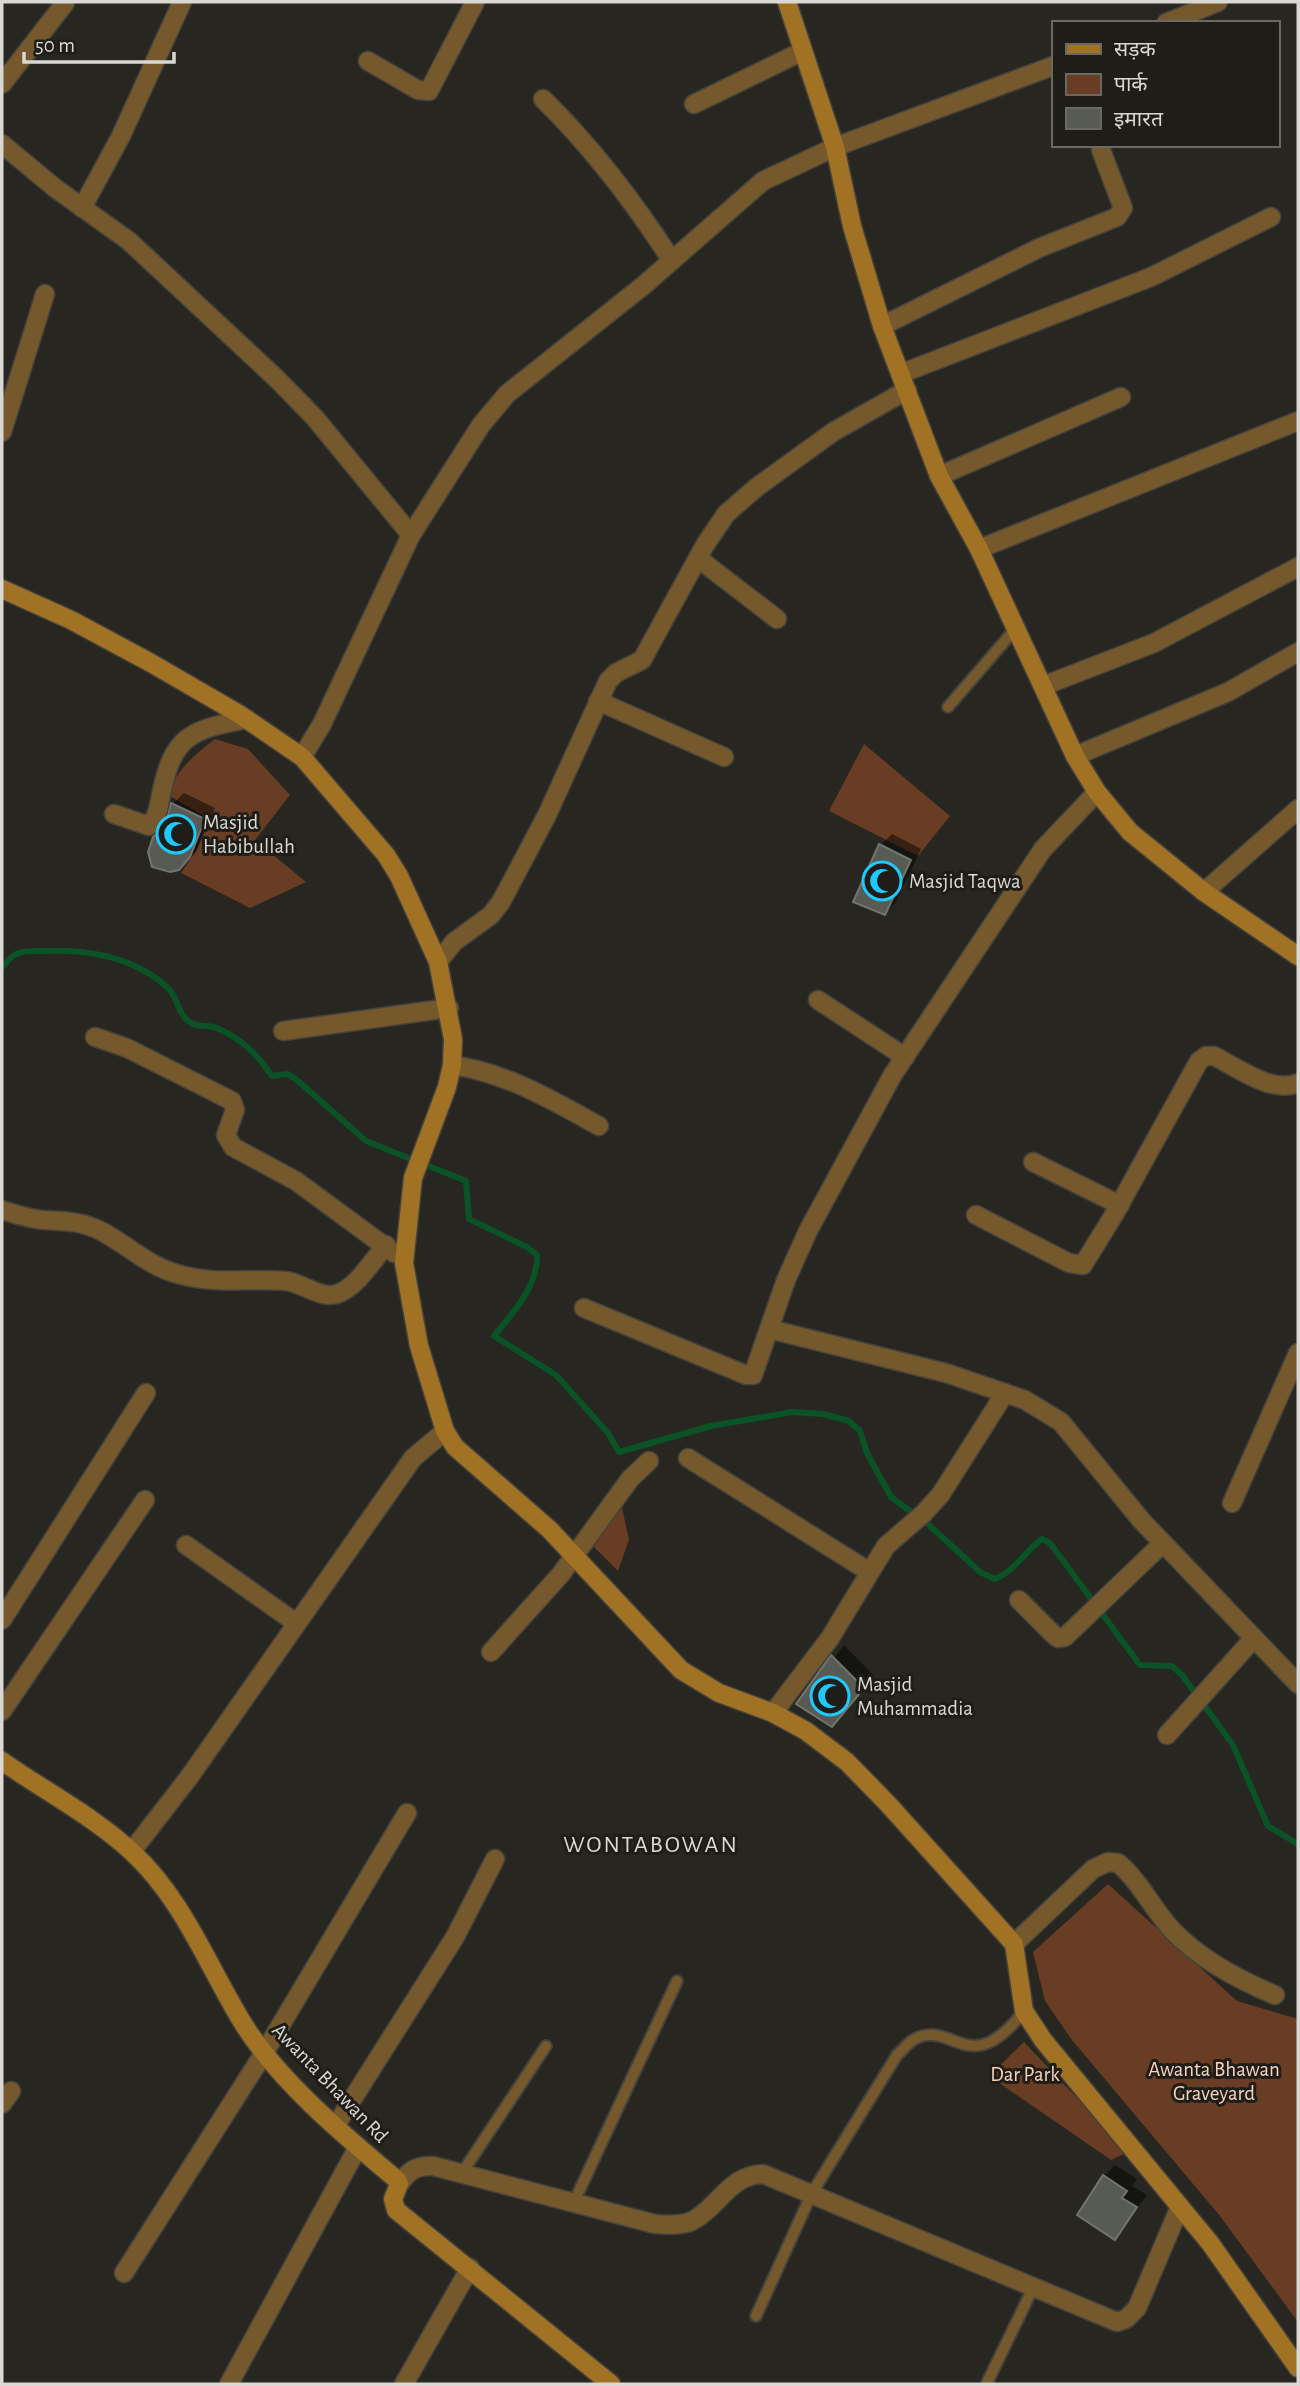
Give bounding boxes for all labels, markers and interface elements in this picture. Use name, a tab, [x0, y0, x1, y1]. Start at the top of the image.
scale bar	[24, 21, 175, 65]
legend	[1052, 21, 1279, 147]
text: 50 m	[35, 35, 75, 56]
text: सड़क	[1114, 39, 1156, 60]
text: पार्क	[1114, 72, 1148, 95]
text: इमारत	[1114, 109, 1164, 130]
place label: Masjid Habibullah	[203, 812, 295, 857]
mosque icon: Masjid Habibullah	[155, 813, 197, 855]
mosque icon: Masjid Taqwa	[861, 860, 903, 902]
place label: Masjid Taqwa	[909, 871, 1021, 892]
place label: Masjid Muhammadia	[857, 1674, 973, 1719]
mosque icon: Masjid Muhammadia	[809, 1675, 851, 1717]
district label: WONTABOWAN	[563, 1833, 739, 1857]
street label: Awanta Bhawan Rd	[268, 2019, 392, 2147]
park label: Awanta Bhawan Graveyard	[1148, 2059, 1280, 2104]
park label: Dar Park	[990, 2064, 1060, 2085]

